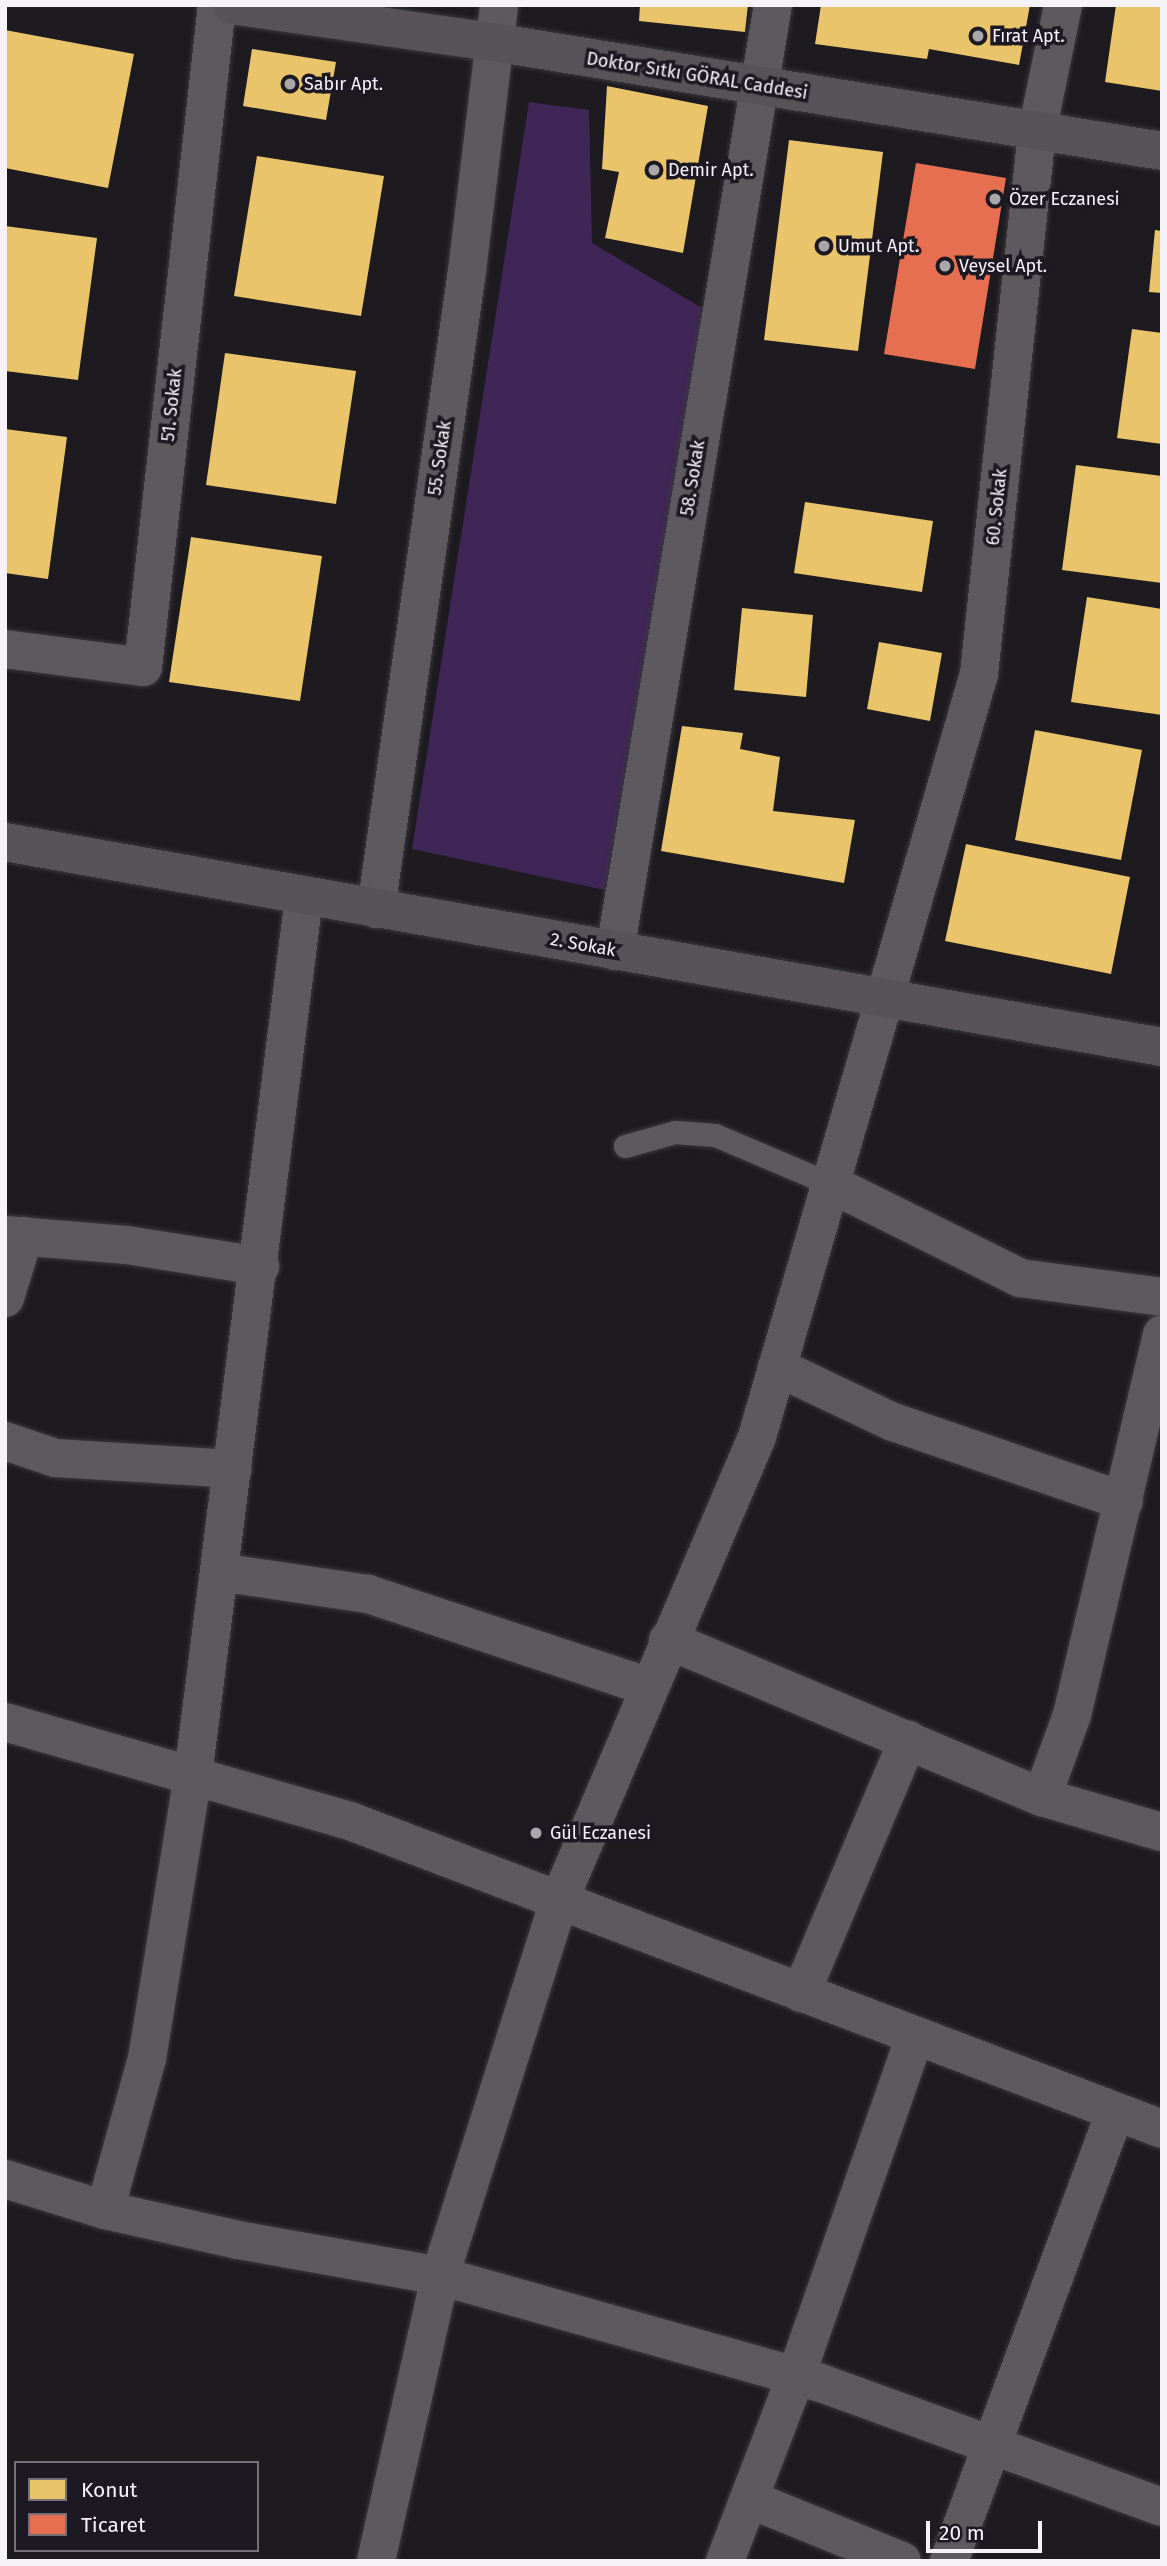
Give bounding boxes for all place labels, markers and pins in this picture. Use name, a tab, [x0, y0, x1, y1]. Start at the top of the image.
place label: Fırat Apt.	[992, 25, 1065, 47]
marker: Fırat Apt.	[970, 28, 986, 44]
place label: Sabır Apt.	[304, 73, 383, 95]
marker: Sabır Apt.	[282, 76, 298, 92]
place label: Demir Apt.	[668, 159, 754, 181]
marker: Demir Apt.	[646, 162, 662, 178]
place label: Özer Eczanesi	[1009, 188, 1120, 210]
marker: Özer Eczanesi	[987, 191, 1003, 207]
place label: Umut Apt.	[838, 235, 919, 257]
marker: Umut Apt.	[816, 238, 832, 254]
place label: Veysel Apt.	[959, 255, 1047, 277]
marker: Veysel Apt.	[937, 258, 953, 274]
place label: Gül Eczanesi	[550, 1822, 651, 1844]
marker: Gül Eczanesi	[528, 1825, 544, 1841]

